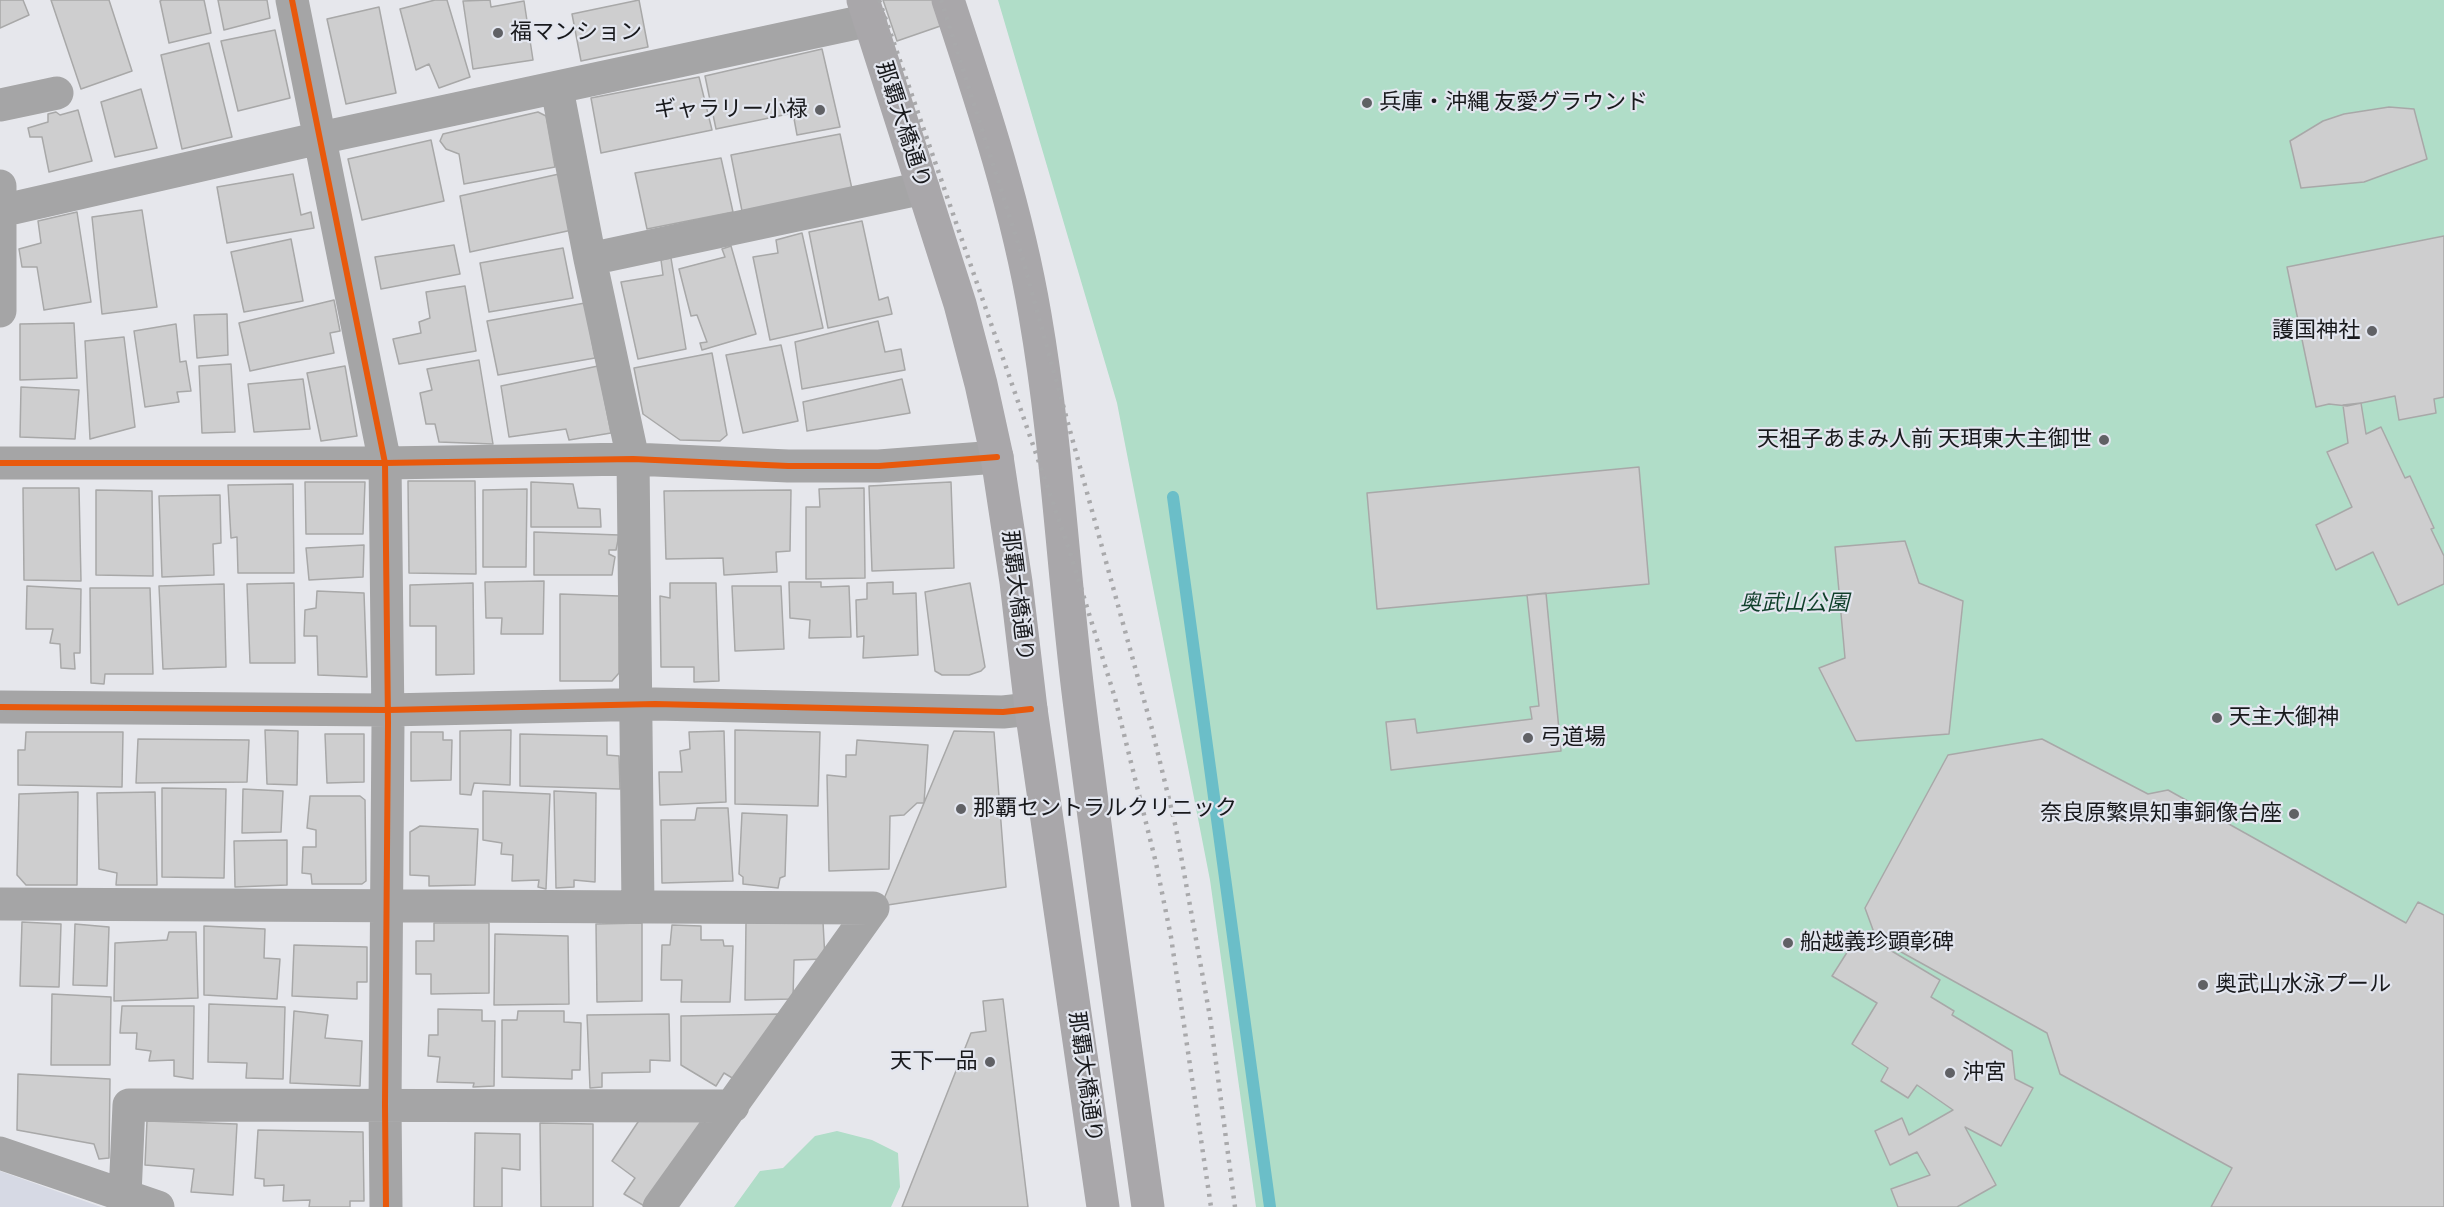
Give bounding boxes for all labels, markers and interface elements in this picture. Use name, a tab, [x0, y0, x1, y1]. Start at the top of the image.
place label: 福マンション	[510, 20, 642, 46]
marker: 福マンション	[491, 26, 505, 40]
street label: 那覇大橋通り	[870, 58, 936, 192]
place label: 兵庫・沖縄 友愛グラウンド	[1379, 90, 1648, 116]
marker: 兵庫・沖縄 友愛グラウンド	[1360, 96, 1374, 110]
place label: ギャラリー小禄	[654, 97, 808, 123]
marker: ギャラリー小禄	[813, 103, 827, 117]
place label: 護国神社	[2272, 318, 2360, 344]
marker: 護国神社	[2365, 324, 2379, 338]
place label: 天祖子あまみ人前 天珥東大主御世	[1757, 427, 2092, 453]
marker: 天祖子あまみ人前 天珥東大主御世	[2097, 433, 2111, 447]
street label: 那覇大橋通り	[996, 529, 1038, 663]
park label: 奥武山公園	[1739, 591, 1849, 617]
place label: 天主大御神	[2229, 705, 2339, 731]
marker: 天主大御神	[2210, 711, 2224, 725]
place label: 弓道場	[1540, 725, 1606, 751]
marker: 弓道場	[1521, 731, 1535, 745]
place label: 那覇セントラルクリニック	[973, 796, 1237, 822]
place label: 奈良原繁県知事銅像台座	[2040, 801, 2282, 827]
marker: 那覇セントラルクリニック	[954, 802, 968, 816]
marker: 奈良原繁県知事銅像台座	[2287, 807, 2301, 821]
place label: 船越義珍顕彰碑	[1800, 930, 1954, 956]
marker: 船越義珍顕彰碑	[1781, 936, 1795, 950]
place label: 奥武山水泳プール	[2215, 972, 2391, 998]
marker: 奥武山水泳プール	[2196, 978, 2210, 992]
street label: 那覇大橋通り	[1063, 1010, 1107, 1144]
place label: 天下一品	[890, 1049, 978, 1075]
marker: 天下一品	[983, 1055, 997, 1069]
place label: 沖宮	[1962, 1060, 2006, 1086]
marker: 沖宮	[1943, 1066, 1957, 1080]

